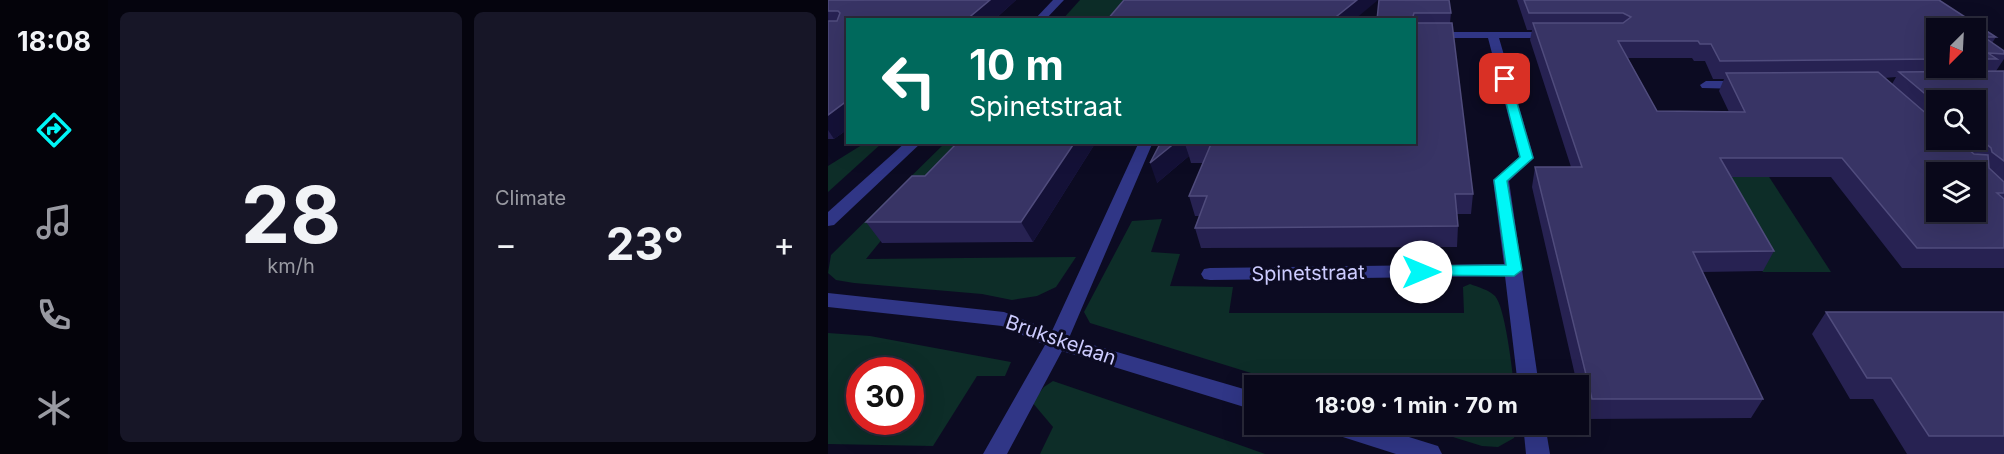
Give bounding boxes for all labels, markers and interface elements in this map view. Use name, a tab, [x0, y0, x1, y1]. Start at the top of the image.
north arrow	[1926, 18, 1986, 78]
map controls	[1926, 18, 1986, 222]
text: 18:08	[17, 25, 91, 58]
text: 10 m	[969, 39, 1064, 90]
icon: left	[870, 42, 948, 120]
pin	[1479, 53, 1530, 104]
icon: arrive	[1488, 62, 1521, 95]
text: Spinetstraat	[969, 90, 1122, 123]
button: search	[1926, 90, 1986, 150]
icon: directions	[33, 109, 75, 151]
button: layers	[1926, 162, 1986, 222]
text: 28	[241, 167, 341, 262]
text: Climate	[495, 186, 566, 210]
icon: music	[33, 201, 75, 243]
text: 23°	[606, 216, 684, 271]
text: −	[495, 224, 517, 264]
text: +	[773, 224, 795, 264]
position arrow	[1389, 240, 1453, 304]
text: km/h	[267, 254, 315, 278]
street label: Spinetstraat	[1251, 260, 1365, 286]
icon: phone	[33, 294, 75, 336]
street label: Brukskelaan	[1003, 310, 1119, 370]
speed limit sign: 30	[846, 357, 924, 435]
icon: climate	[33, 387, 75, 429]
text: 18:09 · 1 min · 70 m	[1315, 392, 1518, 418]

